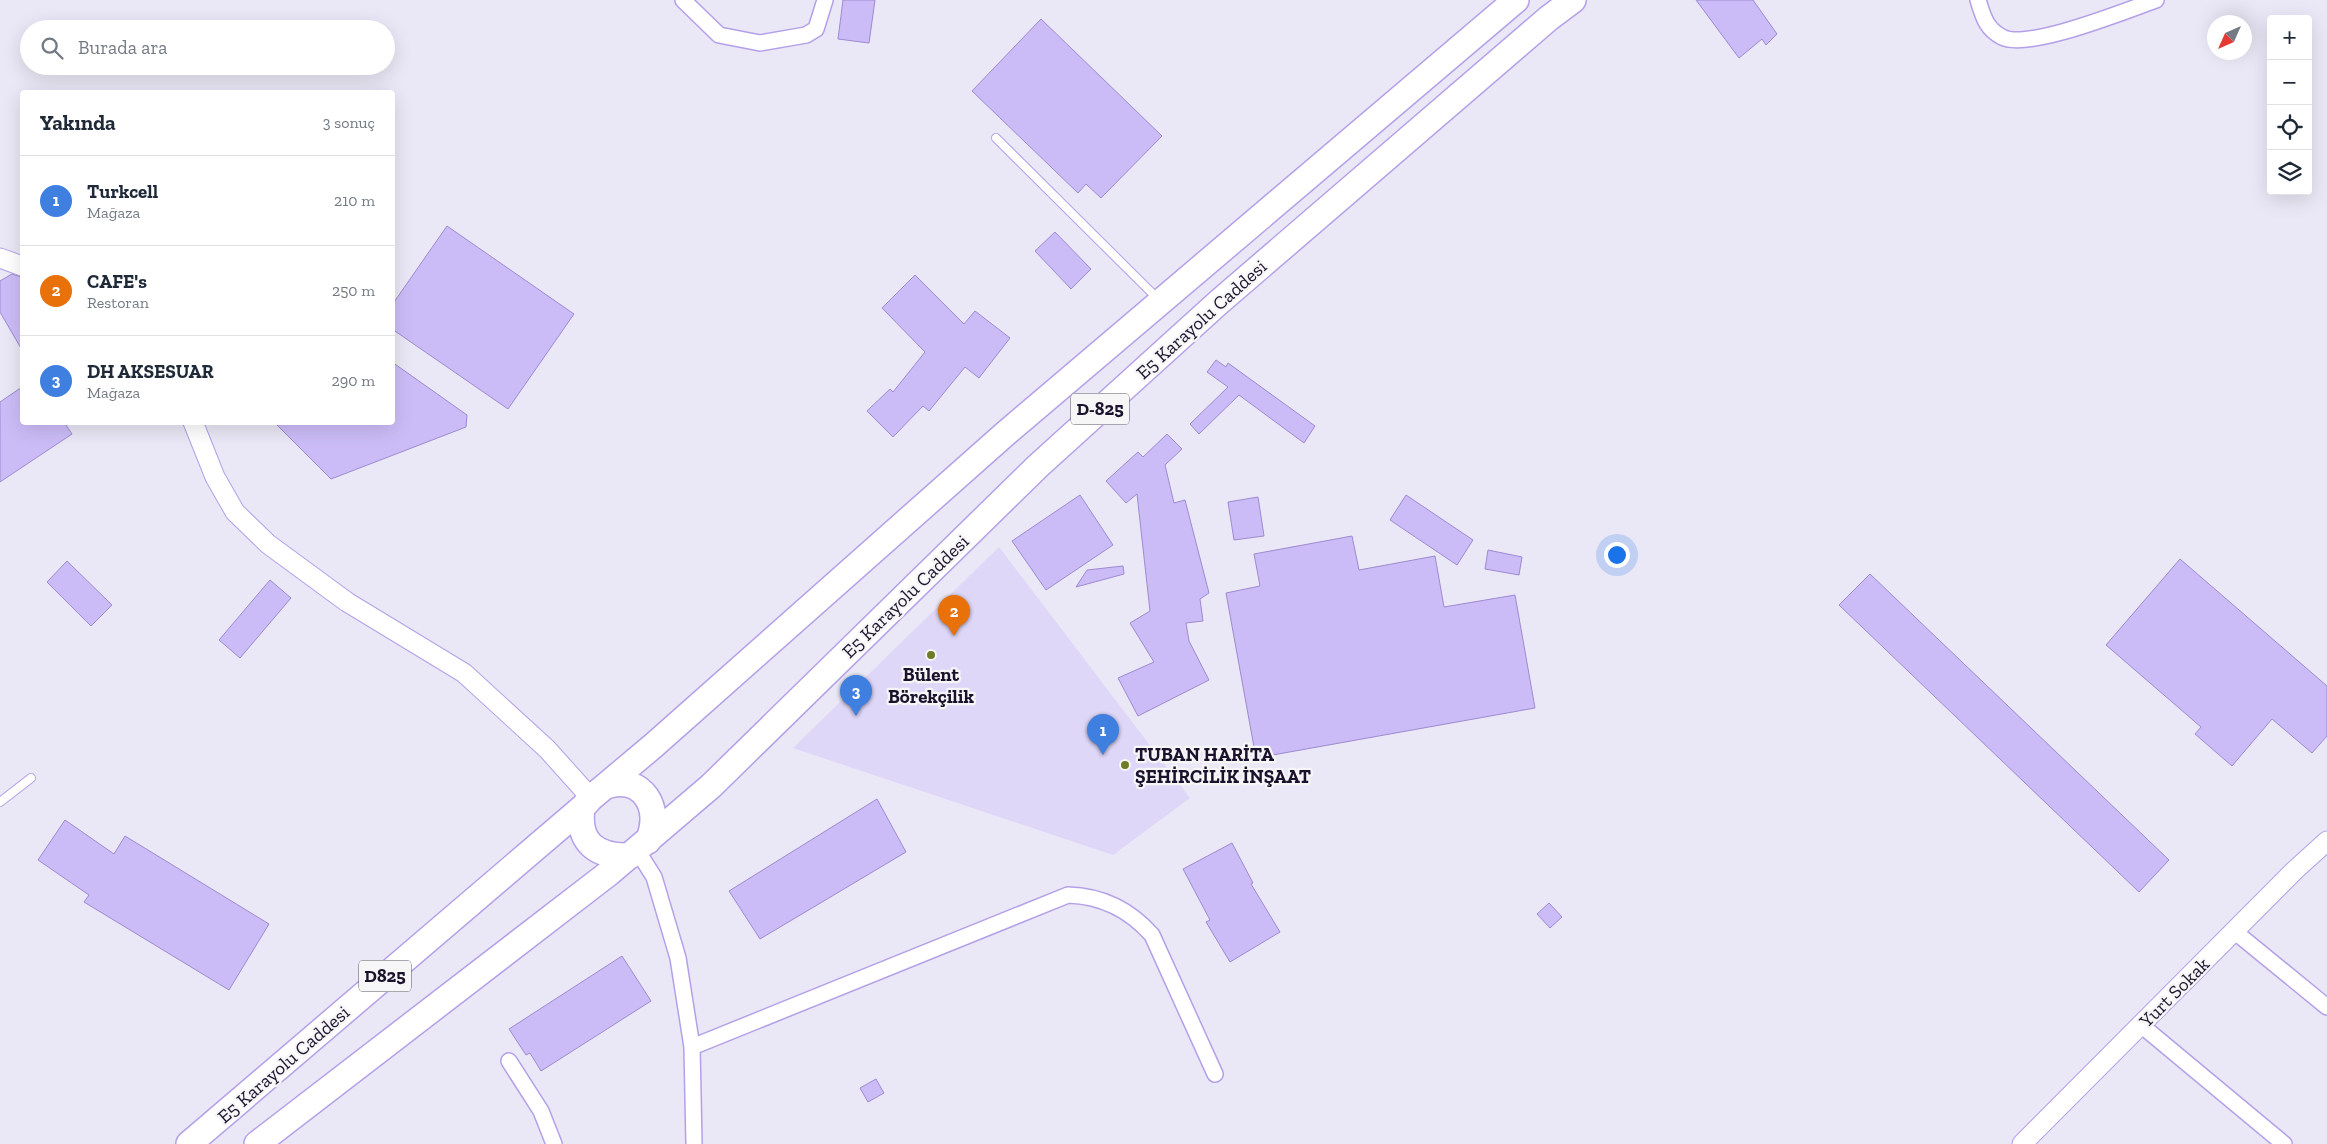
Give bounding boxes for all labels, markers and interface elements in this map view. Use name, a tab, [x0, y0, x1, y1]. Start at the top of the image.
north arrow	[2207, 15, 2252, 60]
map controls	[2267, 15, 2312, 195]
button: +	[2267, 15, 2312, 60]
search box	[20, 20, 395, 75]
icon: search	[38, 34, 66, 62]
text: Burada ara	[78, 36, 168, 59]
button: −	[2267, 60, 2312, 105]
button: locate	[2267, 105, 2312, 150]
text: Yakında	[40, 110, 116, 135]
text: 3 sonuç	[323, 113, 375, 132]
button: layers	[2267, 150, 2312, 195]
text: Turkcell	[87, 180, 158, 203]
text: 1	[53, 191, 59, 210]
text: 210 m	[334, 191, 375, 210]
text: Mağaza	[87, 203, 140, 222]
street label: E5 Karayolu Caddesi	[1131, 255, 1271, 384]
text: CAFE's	[87, 270, 147, 293]
text: 2	[52, 281, 60, 300]
text: 250 m	[332, 281, 375, 300]
text: Restoran	[87, 293, 149, 312]
text: DH AKSESUAR	[87, 360, 214, 383]
text: 3	[52, 371, 60, 390]
text: 290 m	[332, 371, 375, 390]
text: Mağaza	[87, 383, 140, 402]
road number: D-825	[1071, 394, 1129, 424]
street label: E5 Karayolu Caddesi	[837, 530, 974, 663]
your location	[1604, 542, 1630, 568]
pin: 2	[938, 595, 970, 636]
marker: Bülent Börekçilik	[925, 649, 937, 661]
place label: Bülent Börekçilik	[888, 663, 974, 708]
pin: 3	[840, 675, 872, 716]
pin: 1	[1087, 714, 1119, 755]
place label: TUBAN HARİTA ŞEHİRCİLİK İNŞAAT	[1135, 743, 1311, 788]
marker: TUBAN HARİTA ŞEHİRCİLİK İNŞAAT	[1119, 759, 1131, 771]
street label: Yurt Sokak	[2134, 952, 2214, 1033]
road number: D825	[359, 960, 411, 991]
street label: E5 Karayolu Caddesi	[213, 1001, 354, 1128]

